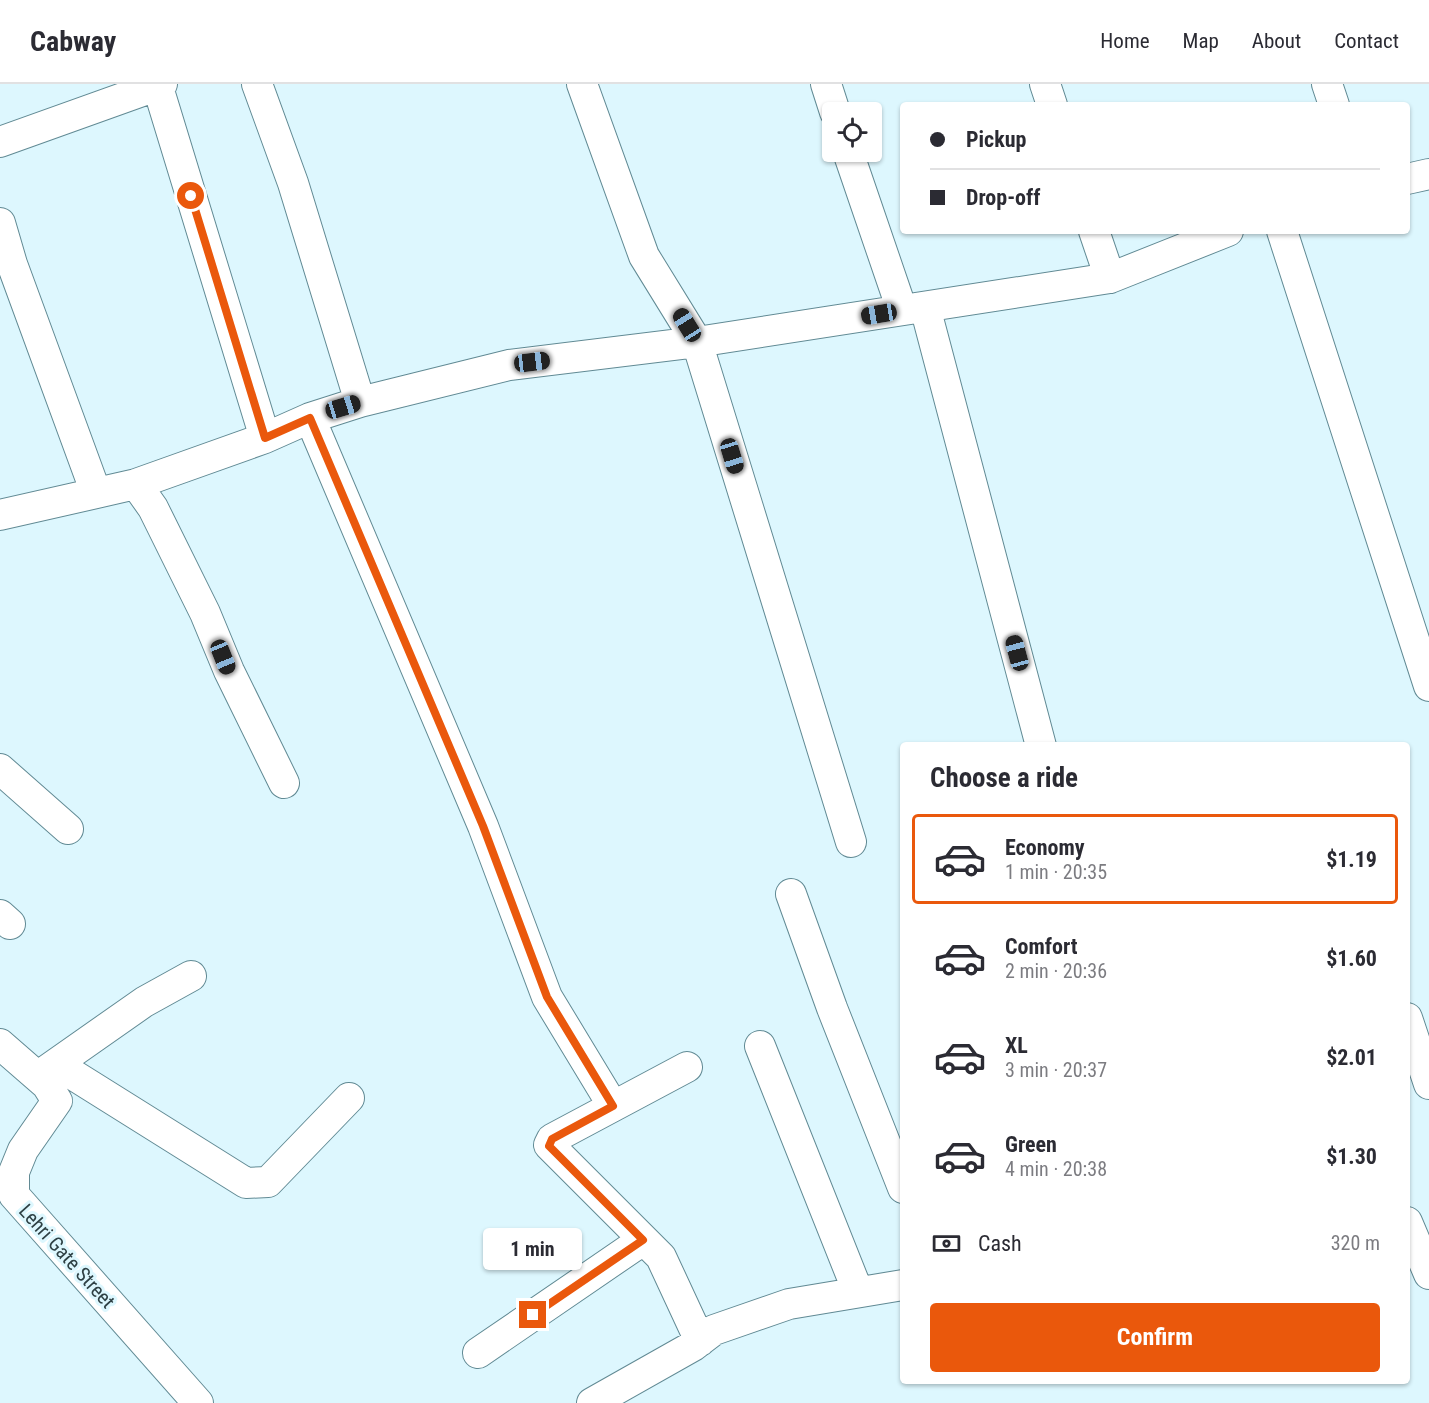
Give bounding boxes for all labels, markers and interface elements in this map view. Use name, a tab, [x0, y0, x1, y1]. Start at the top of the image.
text: Cabway	[30, 25, 116, 58]
text: Home	[1100, 29, 1150, 53]
text: Map	[1183, 29, 1219, 53]
text: About	[1252, 29, 1301, 53]
text: Contact	[1334, 29, 1399, 53]
map controls	[822, 102, 882, 162]
button: locate	[822, 102, 882, 162]
text: Pickup	[966, 127, 1026, 152]
route start	[177, 182, 204, 209]
text: Drop-off	[966, 185, 1040, 210]
car	[860, 302, 898, 326]
car	[670, 305, 704, 345]
car	[513, 351, 551, 373]
car	[323, 393, 363, 421]
car	[718, 436, 746, 476]
car	[1004, 633, 1030, 673]
car	[208, 637, 238, 677]
text: Choose a ride	[930, 762, 1078, 794]
icon: car	[933, 832, 987, 886]
text: Economy	[1005, 835, 1085, 860]
text: $1.19	[1326, 847, 1377, 872]
text: 1 min · 20:35	[1005, 860, 1107, 884]
icon: car	[933, 931, 987, 985]
text: Comfort	[1005, 934, 1078, 959]
text: $1.60	[1326, 946, 1377, 971]
text: 2 min · 20:36	[1005, 959, 1107, 983]
icon: car	[933, 1030, 987, 1084]
text: XL	[1005, 1033, 1028, 1058]
text: $2.01	[1326, 1045, 1377, 1070]
text: 3 min · 20:37	[1005, 1058, 1107, 1082]
icon: car	[933, 1129, 987, 1183]
text: Green	[1005, 1132, 1057, 1157]
text: $1.30	[1326, 1144, 1377, 1169]
text: 4 min · 20:38	[1005, 1157, 1107, 1181]
street label: Lehri Gate Street	[14, 1199, 120, 1313]
icon: cash	[930, 1227, 963, 1260]
callout: 1 min	[484, 1228, 582, 1270]
text: Cash	[978, 1231, 1022, 1256]
text: 320 m	[1331, 1231, 1380, 1255]
text: 1 min	[510, 1237, 555, 1261]
route end	[519, 1301, 546, 1328]
button: Confirm	[930, 1303, 1380, 1372]

